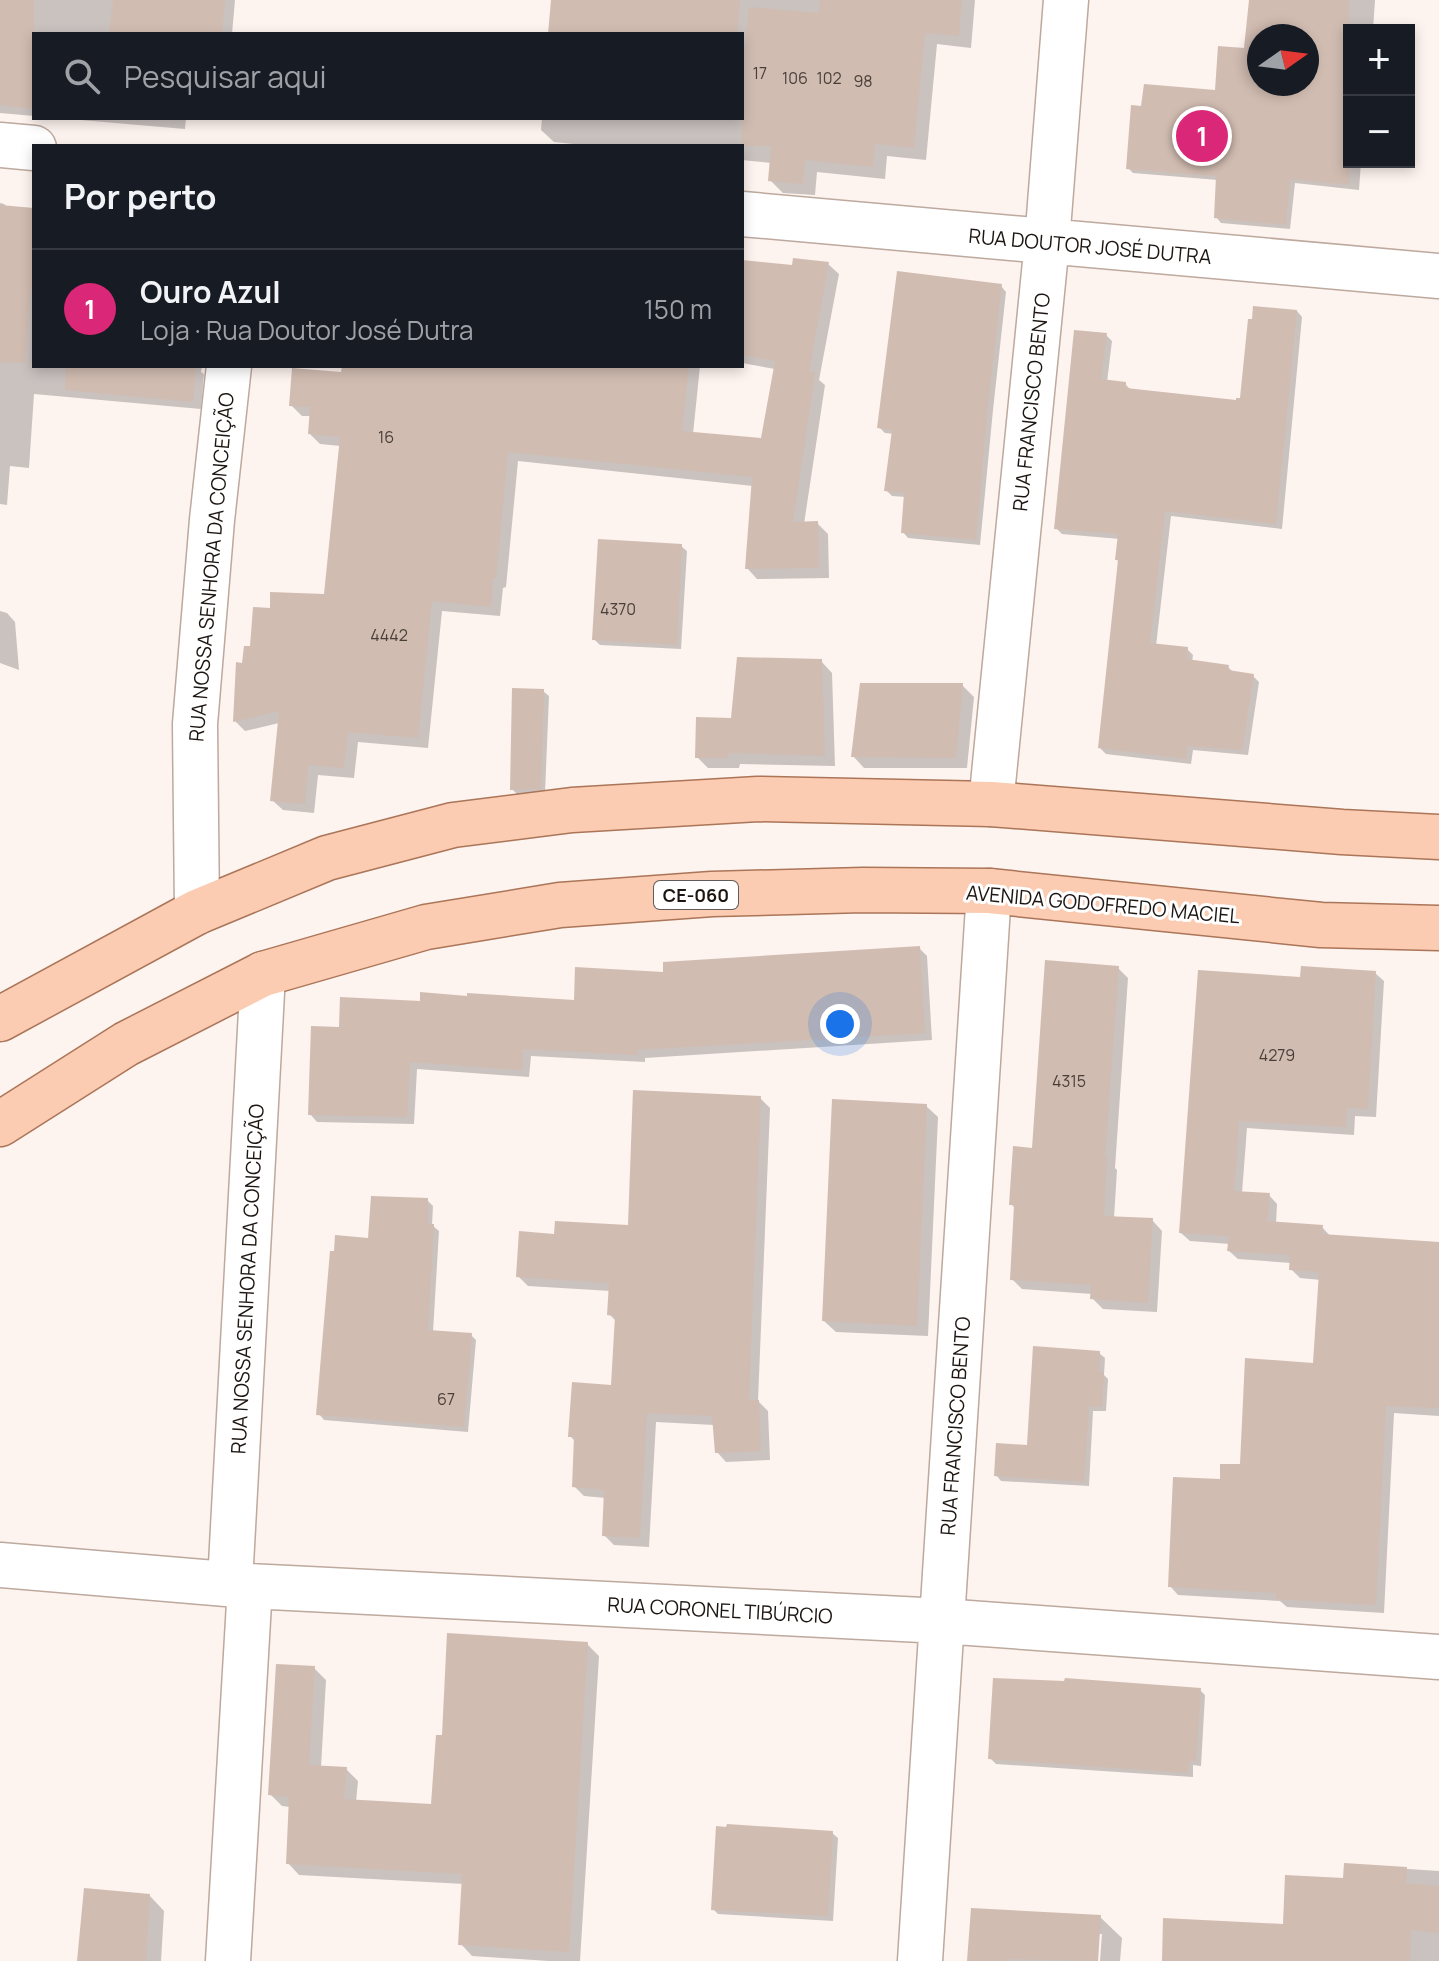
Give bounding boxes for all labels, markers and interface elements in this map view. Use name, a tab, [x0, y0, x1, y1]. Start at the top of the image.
north arrow	[1247, 24, 1319, 96]
map controls	[1343, 24, 1415, 168]
button: +	[1343, 24, 1415, 96]
search box	[32, 32, 744, 120]
icon: search	[60, 54, 104, 98]
text: Pesquisar aqui	[124, 56, 326, 97]
house number: 17	[753, 62, 767, 84]
house number: 106	[782, 67, 808, 89]
house number: 102	[816, 67, 842, 89]
house number: 98	[853, 70, 873, 92]
button: −	[1343, 96, 1415, 168]
pin: 1	[1176, 106, 1228, 166]
text: Por perto	[64, 173, 217, 219]
street label: RUA DOUTOR JOSÉ DUTRA	[967, 222, 1213, 270]
text: Ouro Azul	[140, 271, 281, 312]
text: 1	[84, 291, 96, 327]
text: 150 m	[644, 291, 712, 327]
street label: RUA FRANCISCO BENTO	[1006, 291, 1056, 513]
text: Loja · Rua Doutor José Dutra	[140, 312, 473, 348]
street label: RUA NOSSA SENHORA DA CONCEIÇÃO	[182, 391, 240, 743]
house number: 16	[378, 426, 394, 448]
house number: 4370	[600, 598, 636, 620]
house number: 4442	[370, 624, 408, 646]
street label: AVENIDA GODOFREDO MACIEL	[965, 879, 1241, 929]
road number: CE-060	[654, 881, 738, 909]
your location	[820, 1004, 860, 1044]
house number: 4279	[1259, 1044, 1295, 1066]
house number: 4315	[1052, 1070, 1086, 1092]
street label: RUA NOSSA SENHORA DA CONCEIÇÃO	[224, 1103, 270, 1455]
street label: RUA FRANCISCO BENTO	[934, 1316, 976, 1536]
house number: 67	[437, 1388, 455, 1410]
street label: RUA CORONEL TIBÚRCIO	[607, 1591, 833, 1629]

